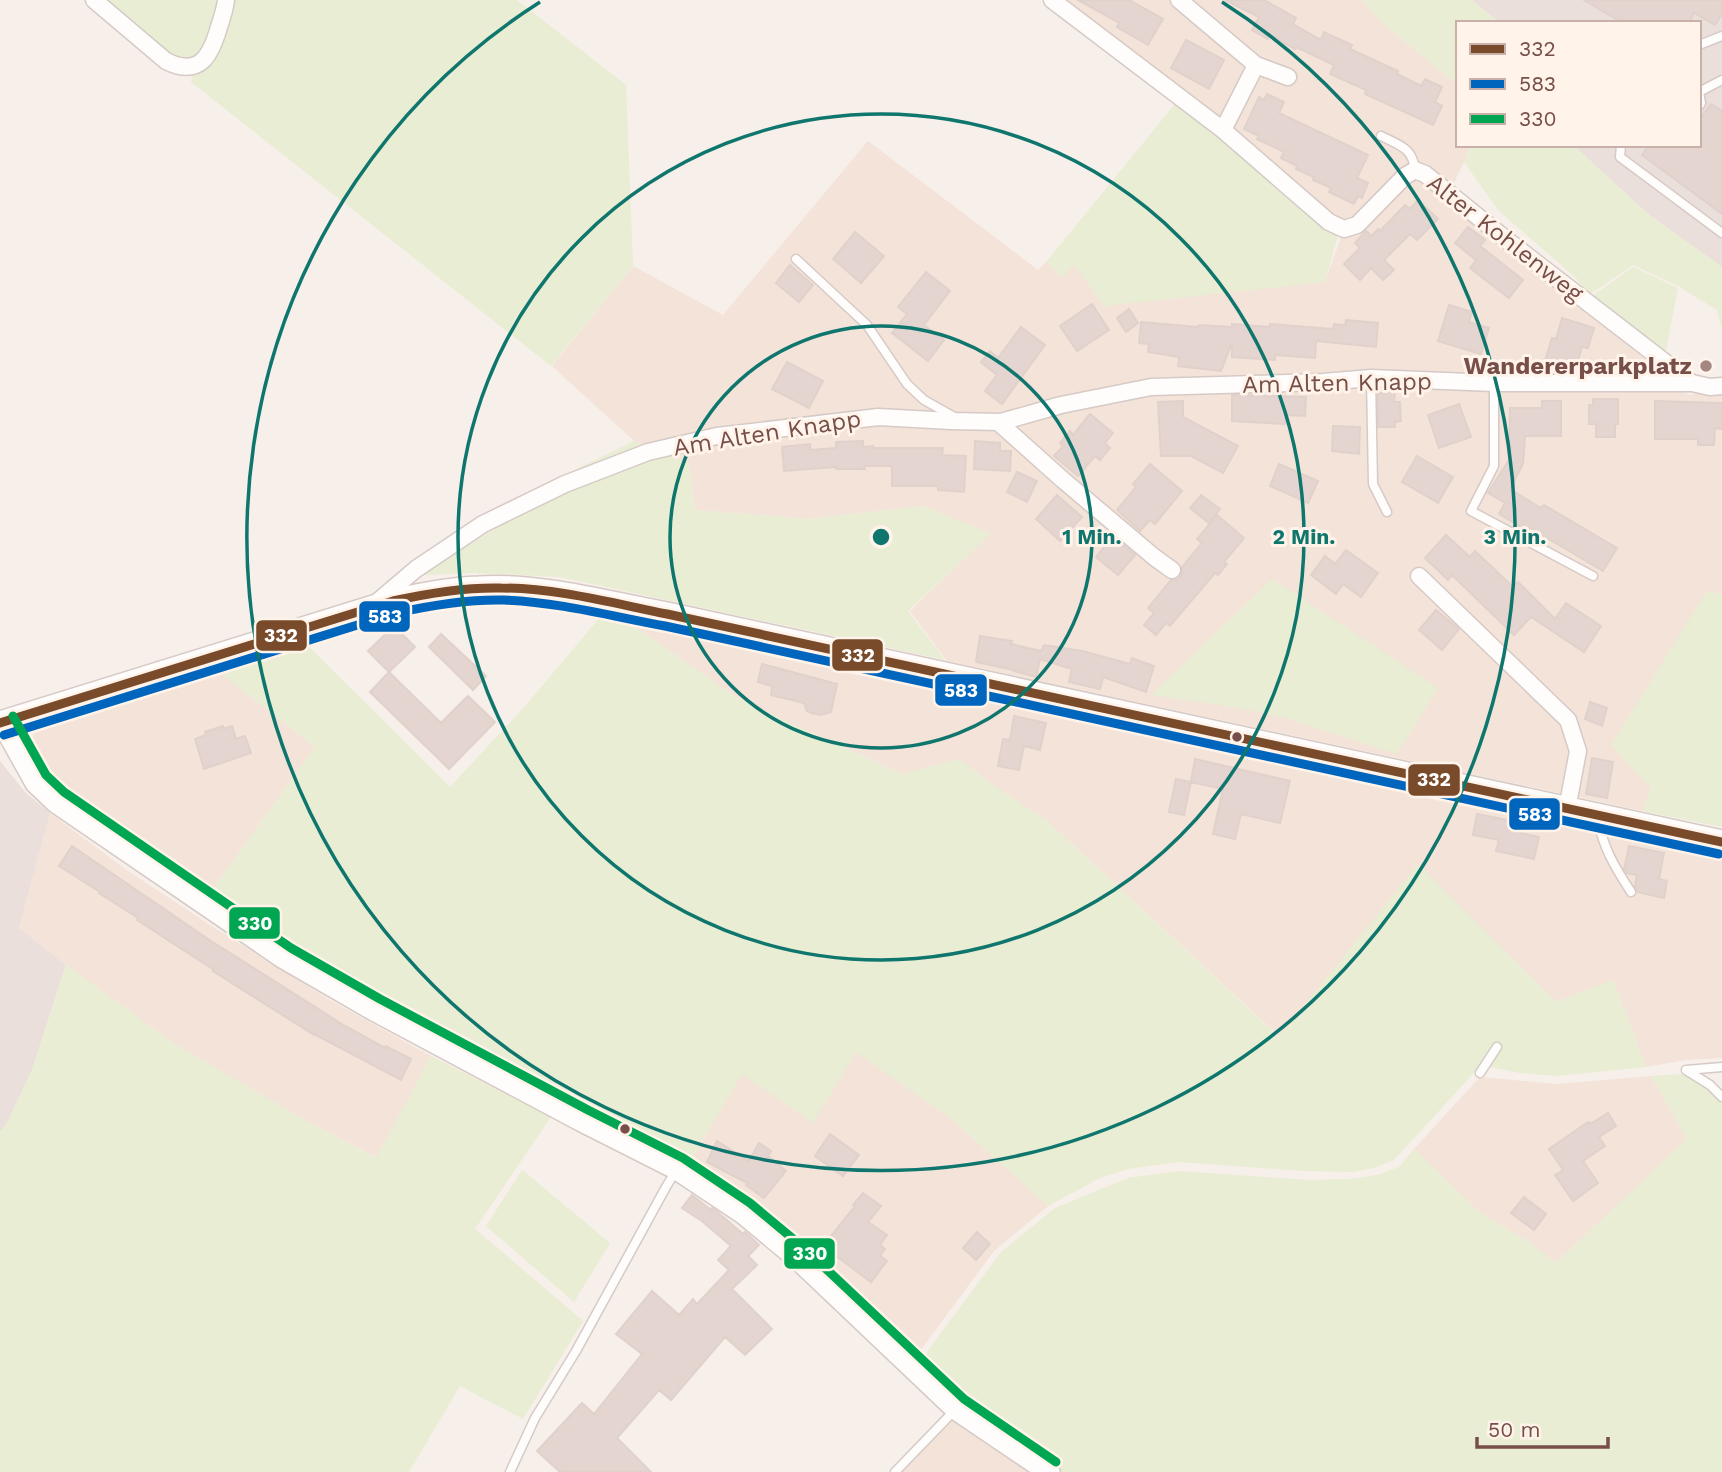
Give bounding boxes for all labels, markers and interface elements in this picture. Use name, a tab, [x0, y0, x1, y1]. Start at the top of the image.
legend	[1456, 21, 1701, 147]
text: 332	[1519, 36, 1556, 61]
text: 583	[1519, 71, 1556, 96]
text: 330	[1519, 106, 1557, 131]
street label: Alter Kohlenweg	[1421, 168, 1589, 308]
place label: Wandererparkplatz	[1463, 352, 1692, 380]
marker: Wandererparkplatz	[1698, 358, 1714, 374]
street label: Am Alten Knapp	[1242, 367, 1432, 399]
street label: Am Alten Knapp	[671, 404, 863, 462]
text: 1 Min.	[1062, 524, 1122, 549]
text: 2 Min.	[1273, 524, 1335, 549]
text: 3 Min.	[1484, 524, 1546, 549]
centre of rings	[869, 525, 893, 549]
line badge: 583	[358, 600, 411, 633]
text: 583	[368, 605, 402, 628]
line badge: 332	[255, 619, 308, 652]
text: 332	[264, 624, 298, 647]
line badge: 332	[831, 638, 884, 672]
text: 332	[841, 644, 875, 667]
line badge: 583	[934, 673, 988, 707]
text: 583	[944, 679, 978, 702]
unlabelled marker	[1230, 730, 1244, 744]
line badge: 332	[1407, 763, 1461, 797]
text: 332	[1417, 768, 1451, 791]
line badge: 583	[1508, 797, 1561, 831]
text: 583	[1518, 803, 1552, 826]
line badge: 330	[228, 906, 281, 940]
text: 330	[238, 912, 272, 935]
unlabelled marker	[618, 1122, 632, 1136]
line badge: 330	[783, 1237, 836, 1270]
text: 330	[793, 1242, 827, 1265]
scale bar	[1477, 1406, 1608, 1450]
text: 50 m	[1488, 1417, 1540, 1442]

